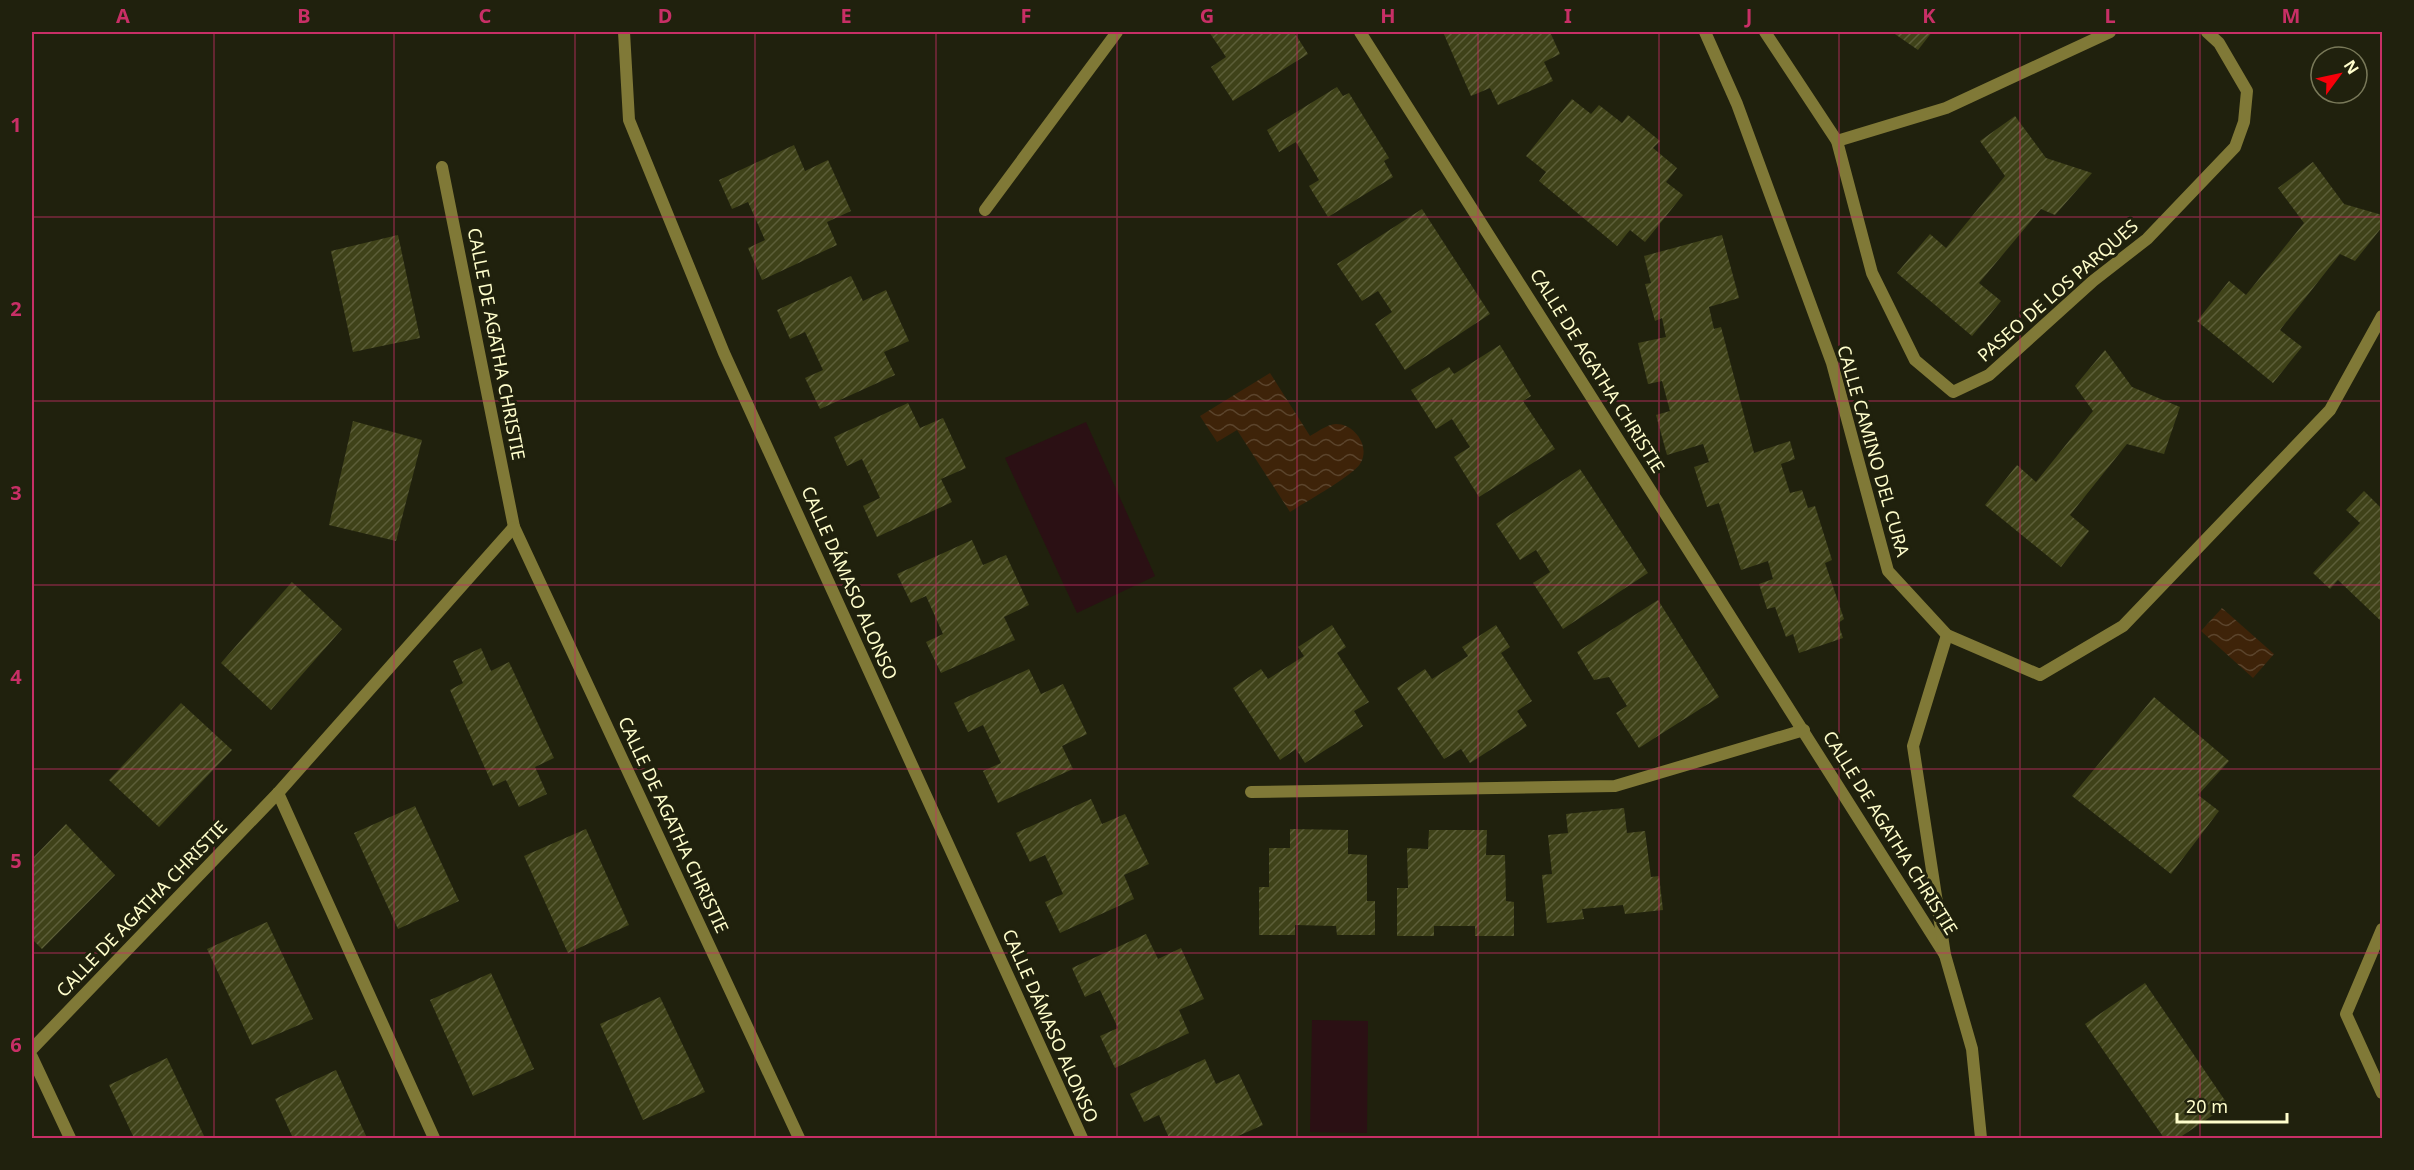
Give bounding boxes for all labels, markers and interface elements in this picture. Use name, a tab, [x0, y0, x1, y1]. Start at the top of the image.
text: A	[116, 2, 130, 29]
text: B	[297, 2, 311, 29]
text: C	[479, 2, 492, 29]
text: D	[658, 2, 672, 29]
text: E	[840, 2, 852, 29]
text: F	[1021, 2, 1031, 29]
text: G	[1200, 2, 1214, 29]
text: H	[1380, 2, 1396, 29]
text: I	[1564, 2, 1572, 29]
text: J	[1744, 2, 1752, 29]
text: K	[1922, 2, 1936, 29]
text: L	[2104, 2, 2116, 29]
text: M	[2282, 2, 2300, 29]
north arrow	[2309, 45, 2369, 105]
text: N	[2339, 55, 2364, 78]
text: 1	[10, 111, 22, 138]
street label: PASEO DE LOS PARQUES	[1972, 214, 2143, 367]
street label: CALLE DE AGATHA CHRISTIE	[463, 226, 531, 462]
street label: CALLE DE AGATHA CHRISTIE	[1525, 264, 1671, 477]
text: 2	[10, 295, 22, 322]
street label: CALLE CAMINO DEL CURA	[1832, 342, 1916, 560]
text: 3	[10, 479, 22, 506]
street label: CALLE DÁMASO ALONSO	[796, 482, 903, 683]
text: 4	[10, 663, 22, 690]
street label: CALLE DE AGATHA CHRISTIE	[613, 712, 735, 937]
street label: CALLE DE AGATHA CHRISTIE	[1818, 726, 1964, 939]
street label: CALLE DE AGATHA CHRISTIE	[51, 815, 232, 1002]
text: 5	[10, 847, 22, 874]
street label: CALLE DÁMASO ALONSO	[997, 925, 1104, 1126]
text: 6	[10, 1031, 22, 1058]
scale bar	[2177, 1086, 2286, 1124]
text: 20 m	[2186, 1094, 2228, 1118]

